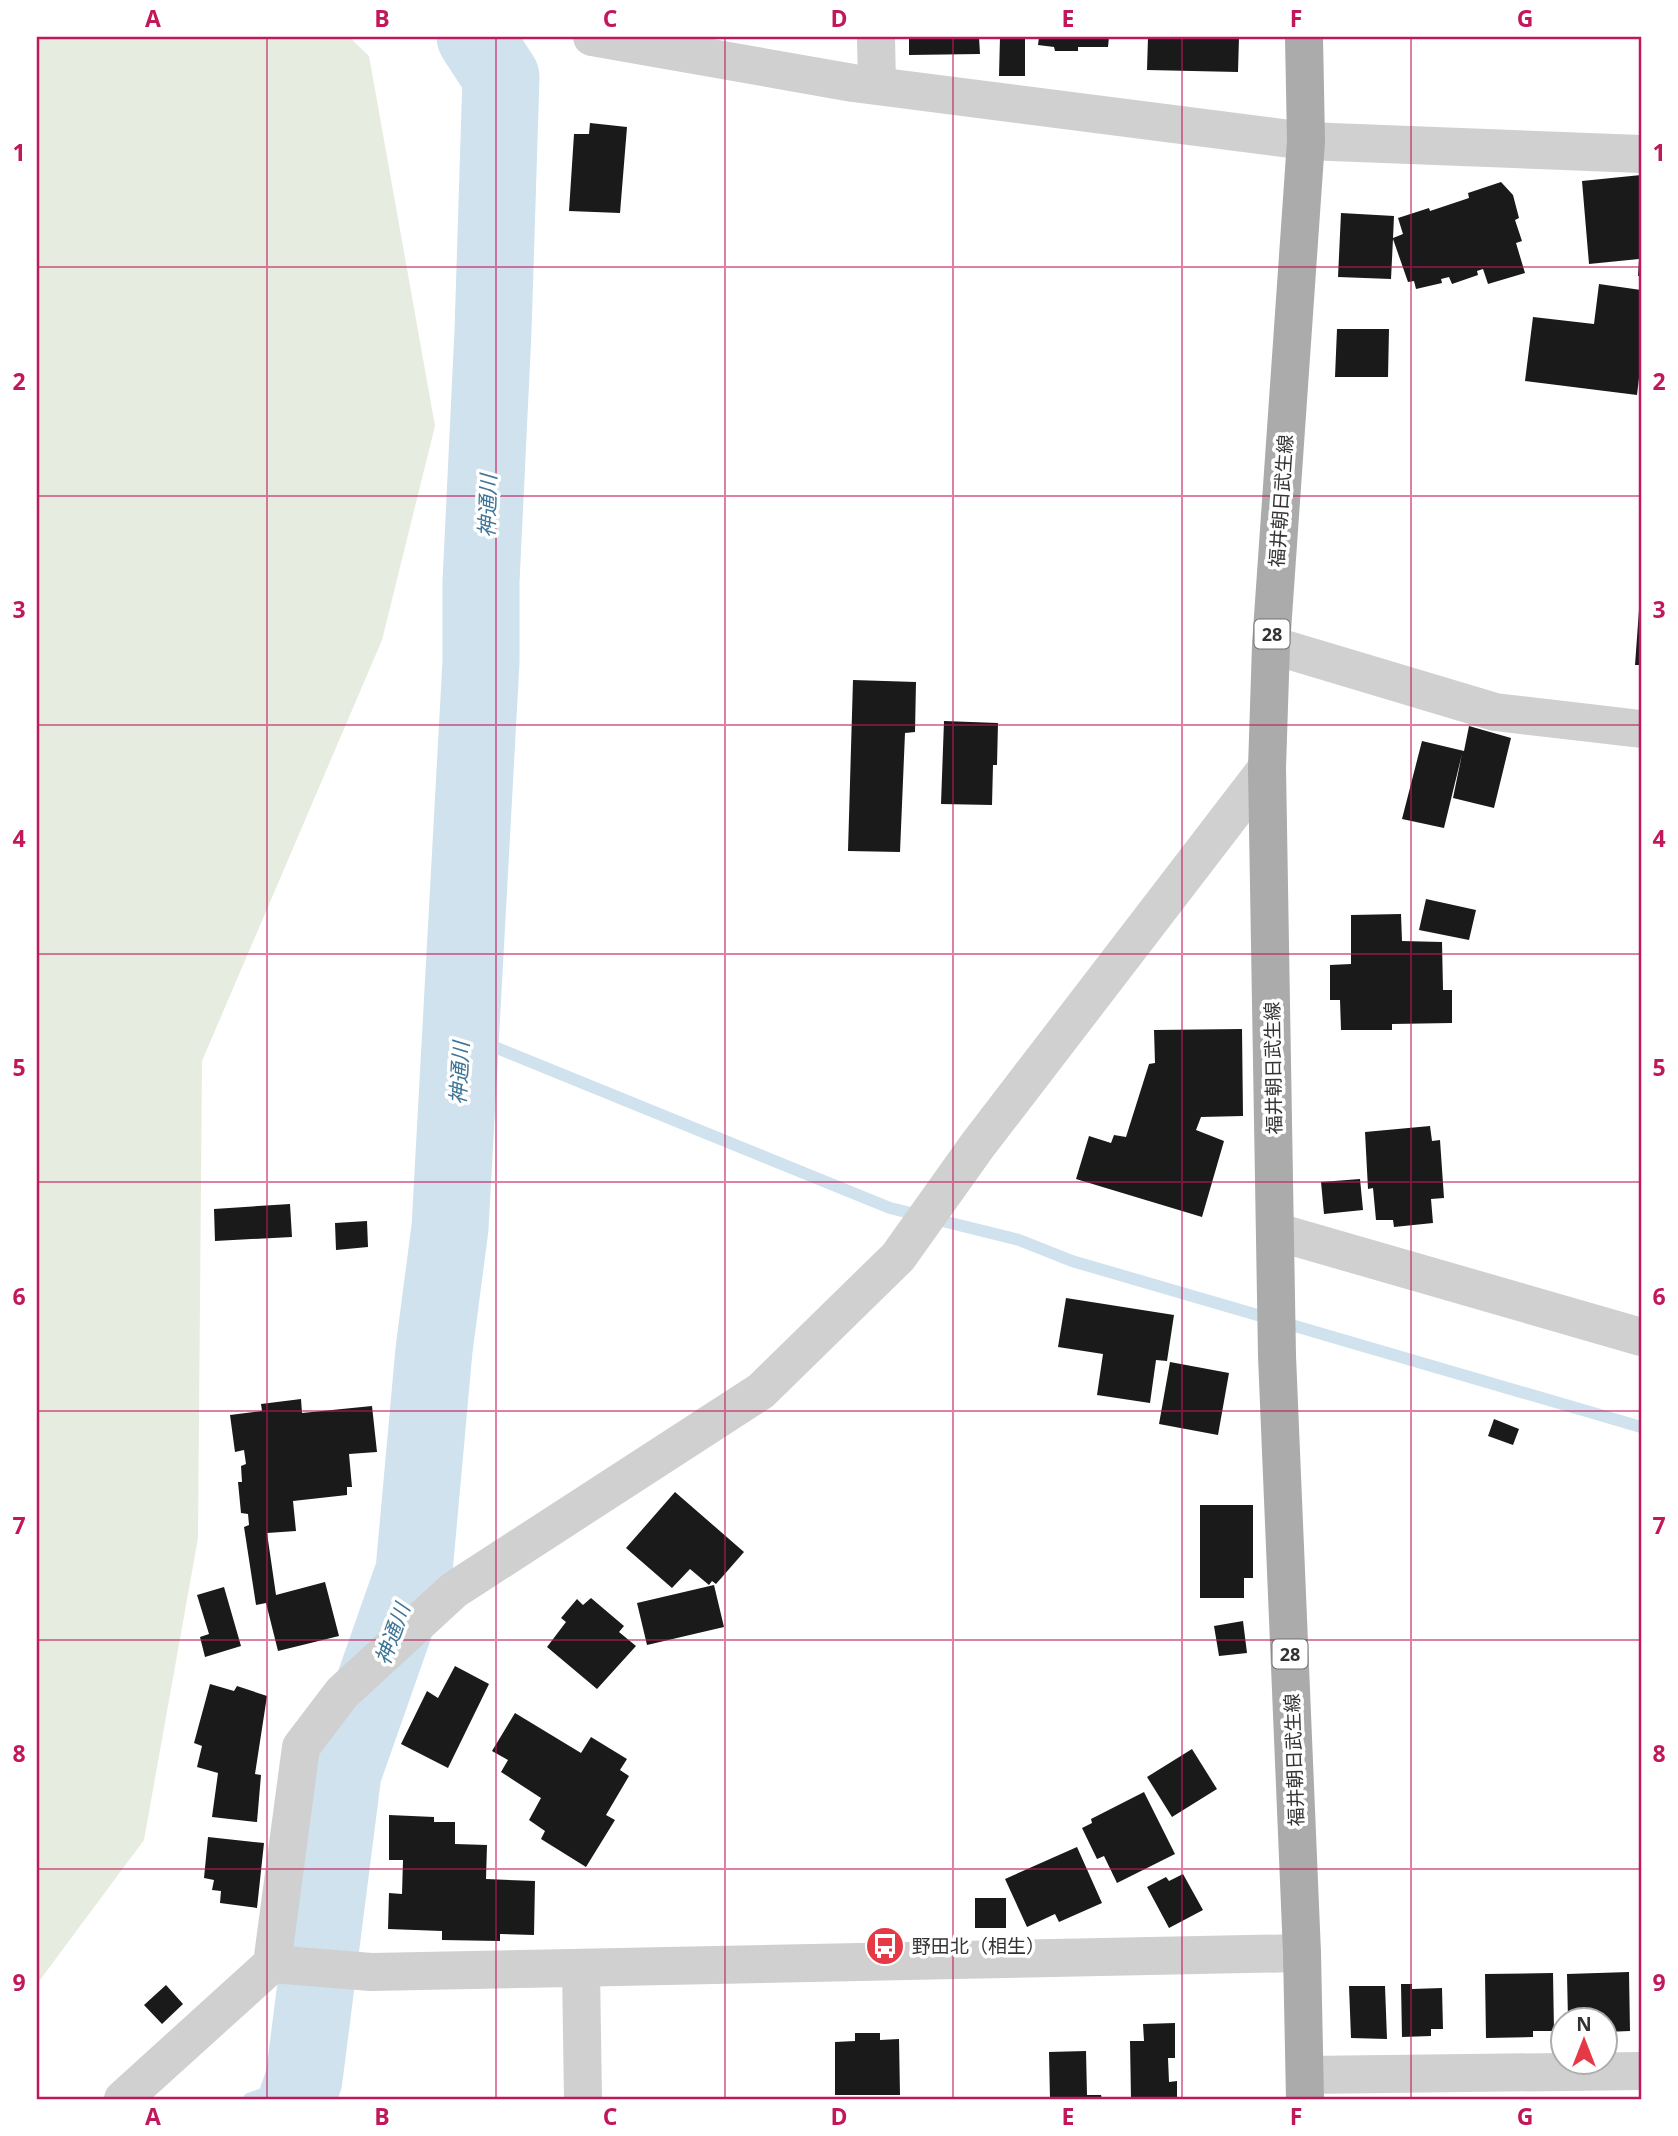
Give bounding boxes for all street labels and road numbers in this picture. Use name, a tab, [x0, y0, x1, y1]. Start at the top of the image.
street label: 福井朝日武生線	[1263, 434, 1299, 568]
road number: 28	[1254, 620, 1290, 648]
street label: 福井朝日武生線	[1259, 1001, 1287, 1135]
road number: 28	[1272, 1639, 1308, 1668]
street label: 福井朝日武生線	[1279, 1693, 1309, 1827]

